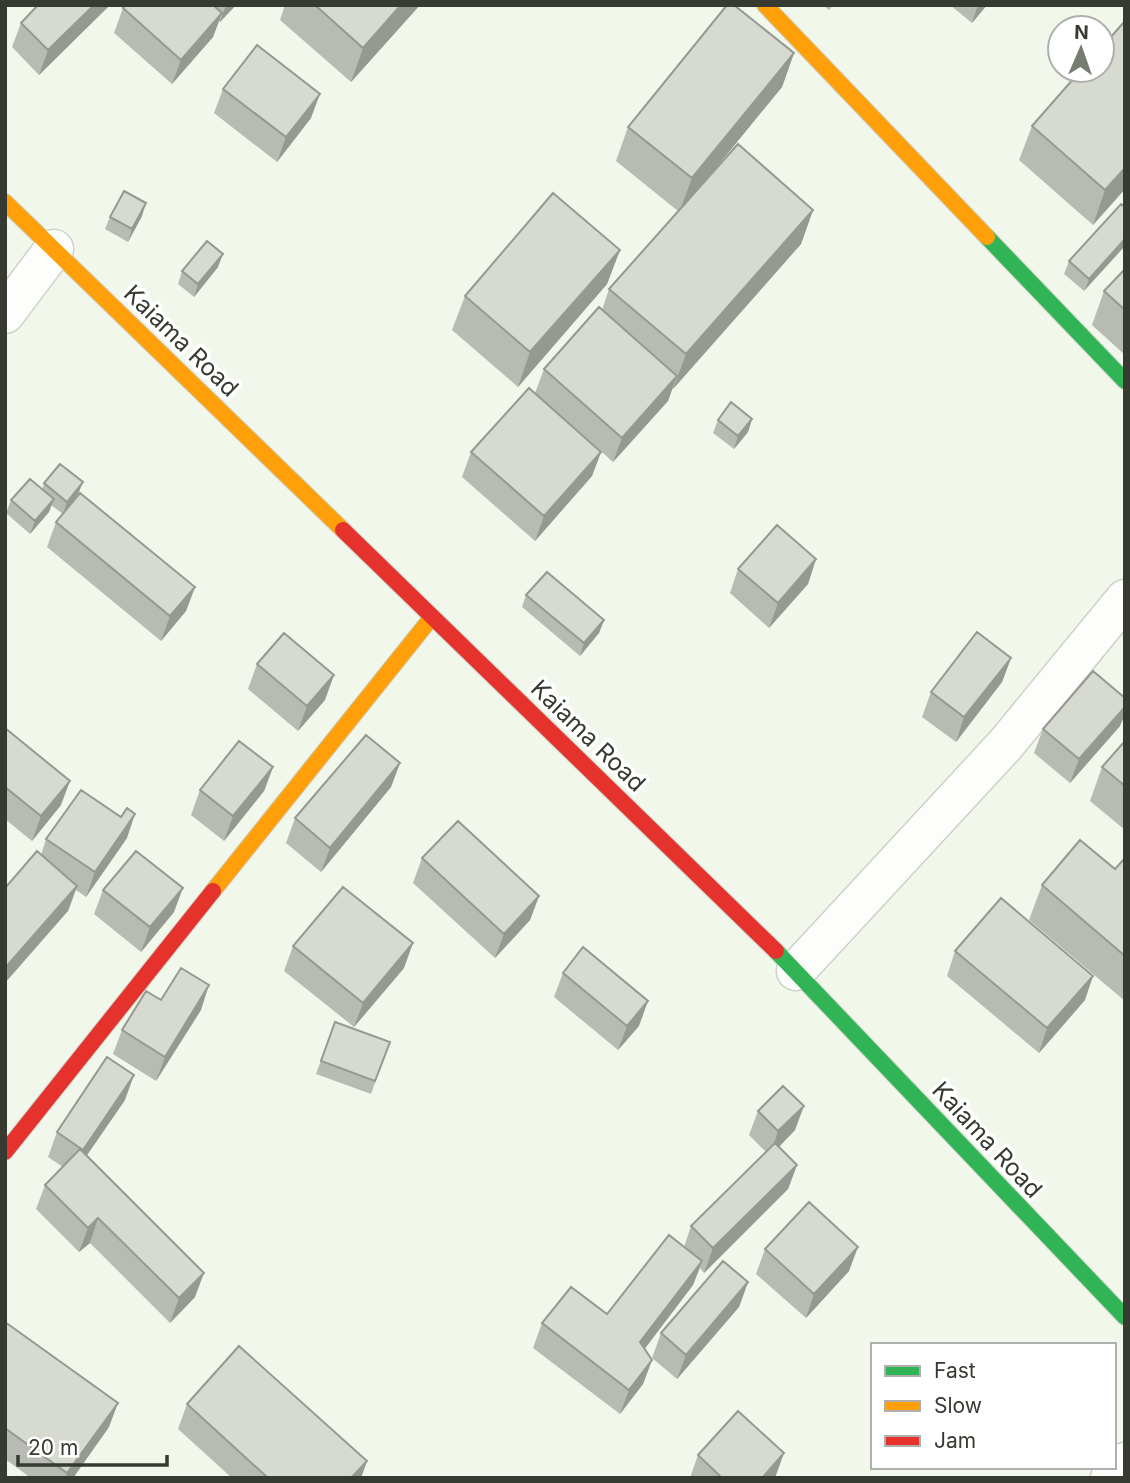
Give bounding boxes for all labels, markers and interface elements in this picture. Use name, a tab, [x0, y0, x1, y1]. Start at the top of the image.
north arrow	[1046, 14, 1116, 84]
text: N	[1074, 21, 1089, 44]
street label: Kaiama Road	[118, 279, 245, 402]
street label: Kaiama Road	[525, 674, 652, 797]
street label: Kaiama Road	[926, 1076, 1048, 1204]
legend	[871, 1343, 1116, 1469]
text: Fast	[934, 1358, 976, 1383]
text: Slow	[934, 1393, 982, 1418]
scale bar	[18, 1424, 166, 1468]
text: Jam	[934, 1428, 976, 1453]
text: 20 m	[28, 1435, 78, 1460]

